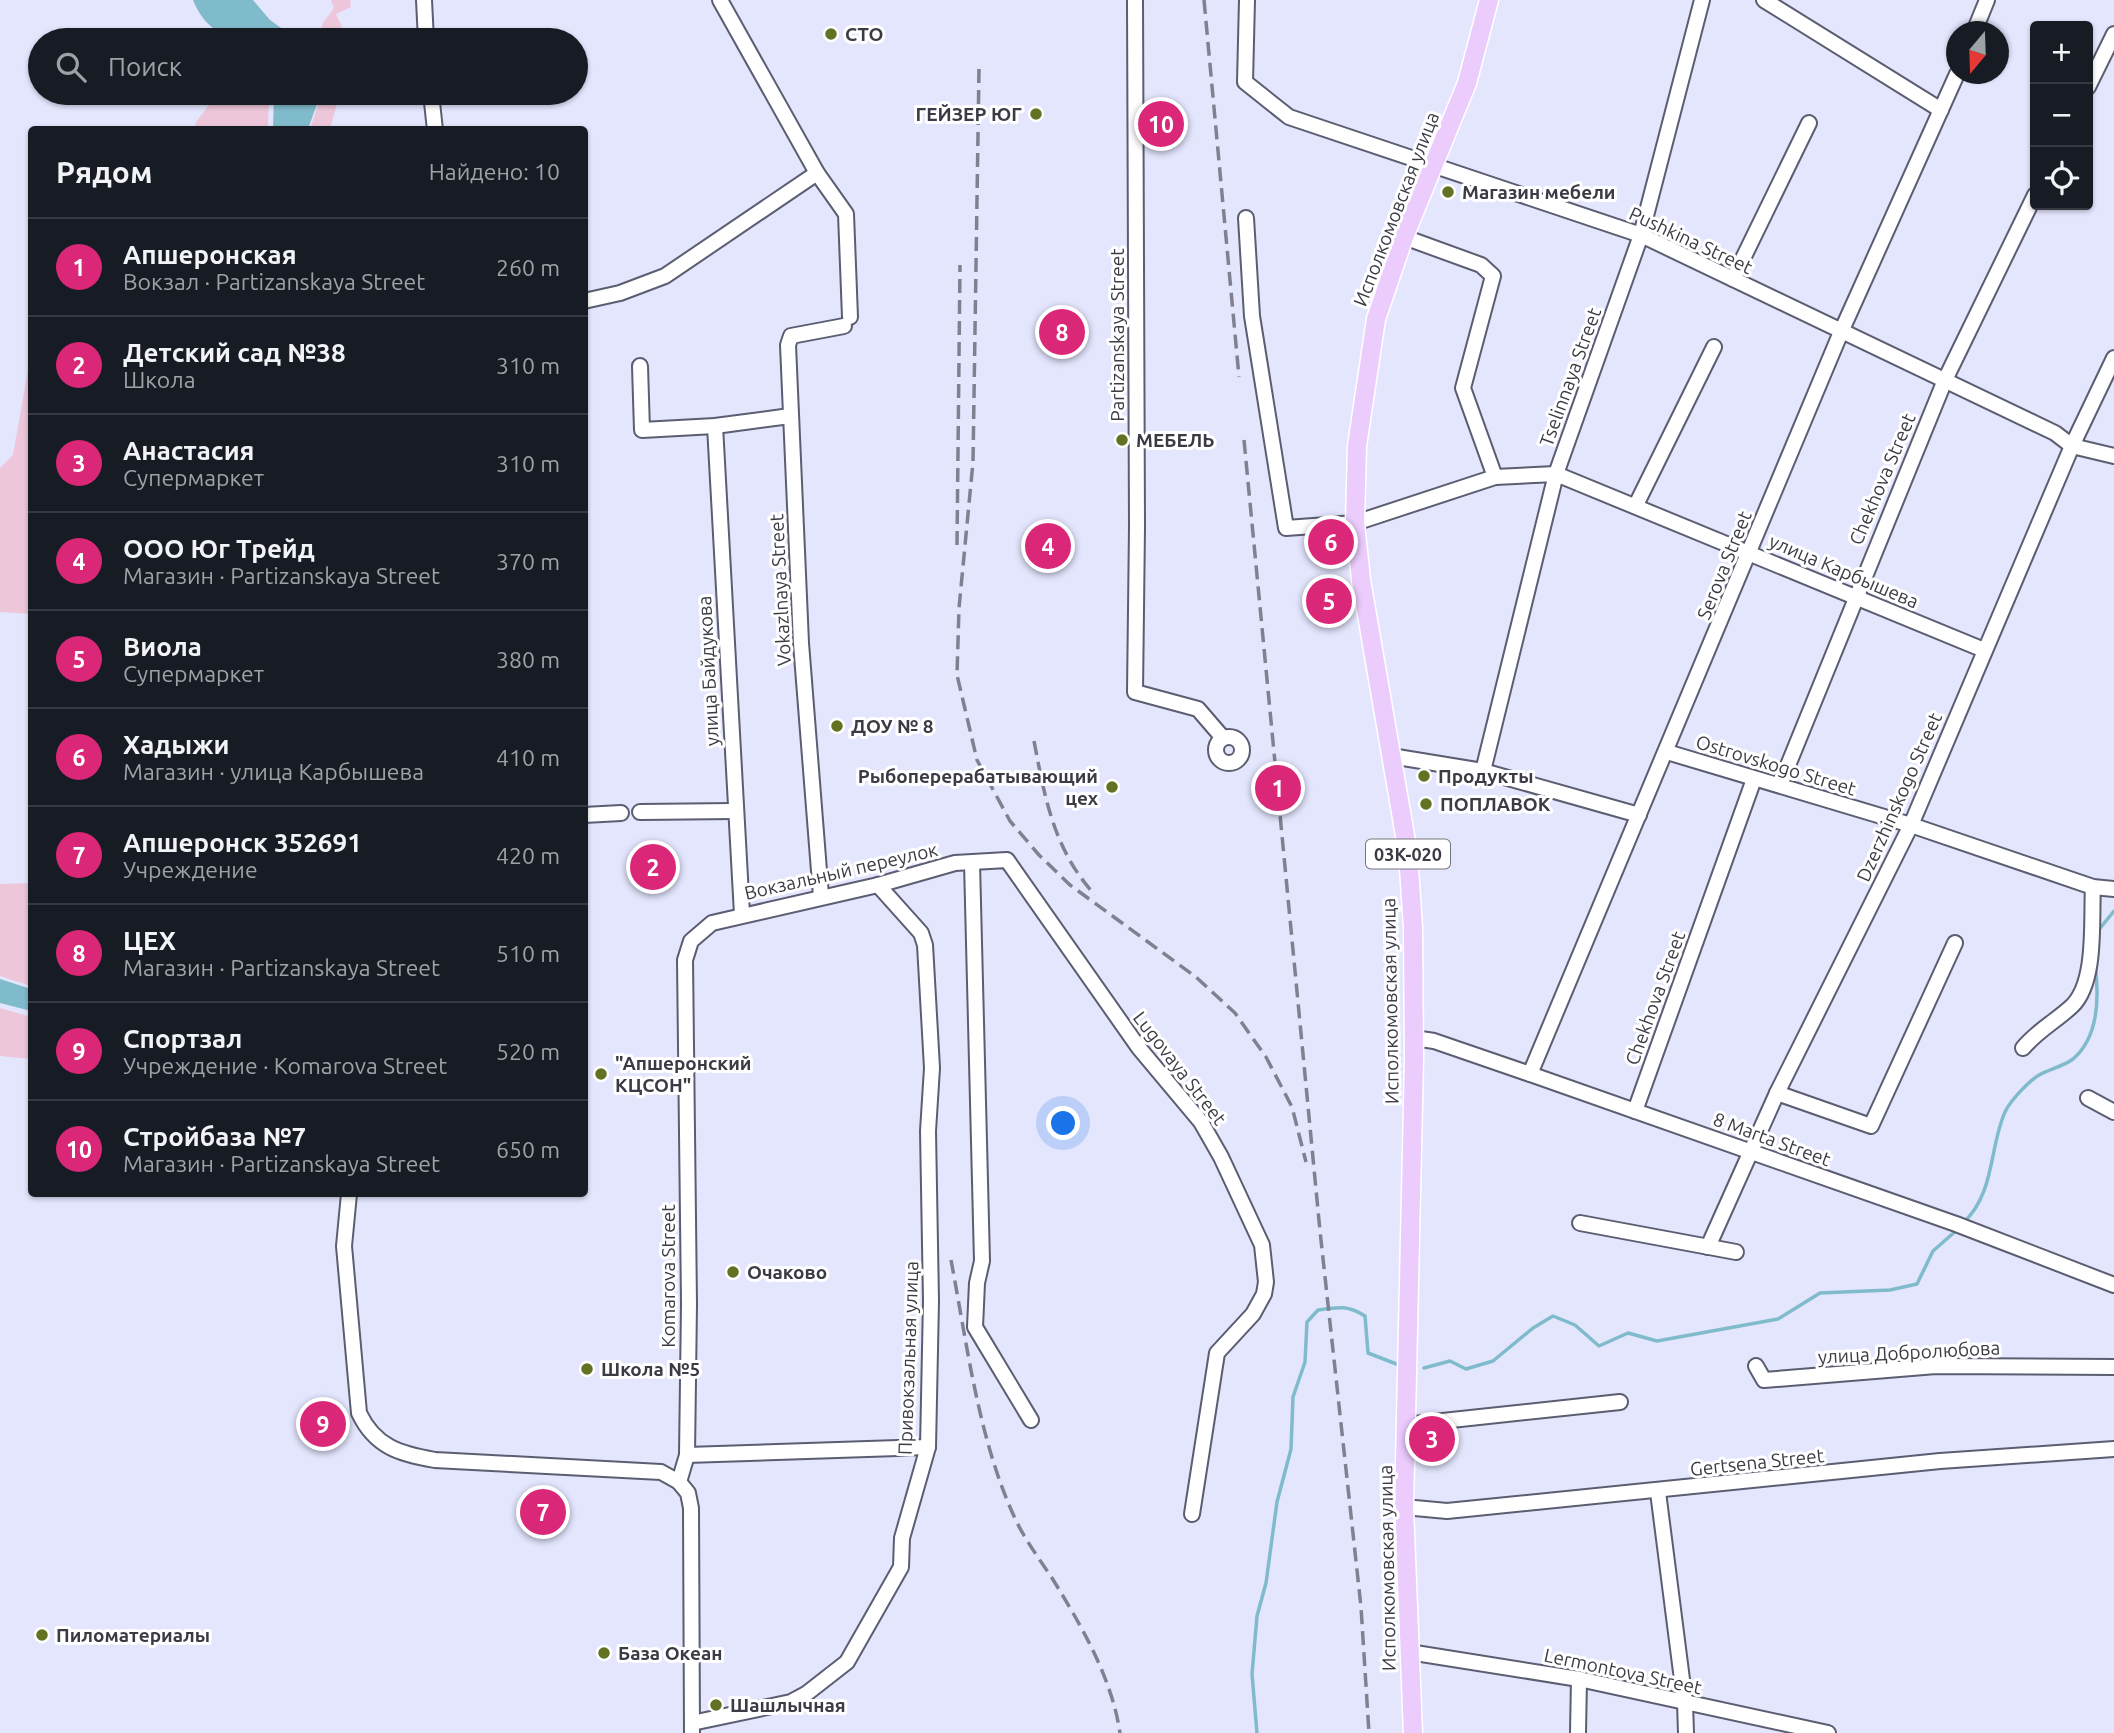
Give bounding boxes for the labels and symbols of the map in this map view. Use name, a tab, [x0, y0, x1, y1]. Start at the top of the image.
north arrow	[1946, 21, 2009, 84]
place label: СТО	[845, 23, 883, 45]
marker: СТО	[823, 26, 839, 42]
pin: 10	[1138, 98, 1184, 150]
place label: ГЕЙЗЕР ЮГ	[915, 103, 1022, 125]
marker: ГЕЙЗЕР ЮГ	[1028, 106, 1044, 122]
street label: Исполкомовская улица	[1349, 109, 1443, 309]
place label: Магазин мебели	[1462, 181, 1616, 203]
marker: Магазин мебели	[1440, 184, 1456, 200]
street label: Pushkina Street	[1626, 202, 1757, 278]
street label: Partizanskaya Street	[1106, 248, 1128, 422]
street label: Tselinnaya Street	[1535, 304, 1605, 449]
pin: 8	[1039, 306, 1085, 358]
street label: Chekhova Street	[1844, 409, 1920, 548]
place label: МЕБЕЛЬ	[1136, 429, 1215, 451]
marker: МЕБЕЛЬ	[1114, 432, 1130, 448]
street label: Serova Street	[1692, 507, 1756, 622]
street label: Vokazlnaya Street	[765, 513, 795, 667]
pin: 6	[1308, 516, 1354, 568]
pin: 4	[1025, 520, 1071, 572]
street label: улица Карбышева	[1766, 530, 1922, 612]
pin: 5	[1306, 575, 1352, 627]
street label: улица Байдукова	[693, 595, 723, 747]
street label: Dzerzhinskogo Street	[1852, 709, 1946, 885]
place label: ДОУ № 8	[851, 715, 933, 737]
marker: ДОУ № 8	[829, 718, 845, 734]
street label: Ostrovskogo Street	[1693, 730, 1859, 800]
pin: 1	[1255, 762, 1301, 814]
place label: Рыбоперерабатывающий цех	[858, 765, 1099, 809]
place label: Продукты	[1438, 765, 1533, 787]
marker: Продукты	[1416, 768, 1432, 784]
marker: Рыбоперерабатывающий цех	[1104, 779, 1120, 795]
place label: ПОПЛАВОК	[1440, 793, 1551, 815]
marker: ПОПЛАВОК	[1418, 796, 1434, 812]
street label: Вокзальный переулок	[742, 838, 940, 904]
road number: 03К-020	[1366, 840, 1450, 868]
pin: 2	[630, 841, 676, 893]
street label: Исполкомовская улица	[1377, 898, 1403, 1104]
street label: Chekhova Street	[1621, 928, 1690, 1068]
street label: Lugovaya Street	[1129, 1007, 1231, 1129]
place label: "Апшеронский КЦСОН"	[615, 1052, 751, 1096]
marker: "Апшеронский КЦСОН"	[593, 1066, 609, 1082]
your location	[1046, 1106, 1080, 1140]
street label: 8 Marta Street	[1710, 1108, 1834, 1171]
street label: Komarova Street	[657, 1204, 679, 1348]
place label: Очаково	[747, 1261, 827, 1283]
street label: Привокзальная улица	[894, 1261, 922, 1455]
marker: Очаково	[725, 1264, 741, 1280]
street label: улица Добролюбова	[1817, 1336, 2001, 1368]
place label: Школа №5	[601, 1358, 700, 1380]
marker: Школа №5	[579, 1361, 595, 1377]
pin: 9	[300, 1398, 346, 1450]
pin: 3	[1409, 1413, 1455, 1465]
street label: Gertsena Street	[1689, 1444, 1826, 1480]
street label: Исполкомовская улица	[1374, 1465, 1400, 1671]
pin: 7	[520, 1486, 566, 1538]
place label: Пиломатериалы	[56, 1624, 210, 1646]
marker: Пиломатериалы	[34, 1627, 50, 1643]
place label: База Океан	[618, 1642, 723, 1664]
street label: Lermontova Street	[1542, 1644, 1704, 1699]
marker: База Океан	[596, 1645, 612, 1661]
place label: Шашлычная	[730, 1694, 846, 1716]
marker: Шашлычная	[708, 1697, 724, 1713]

